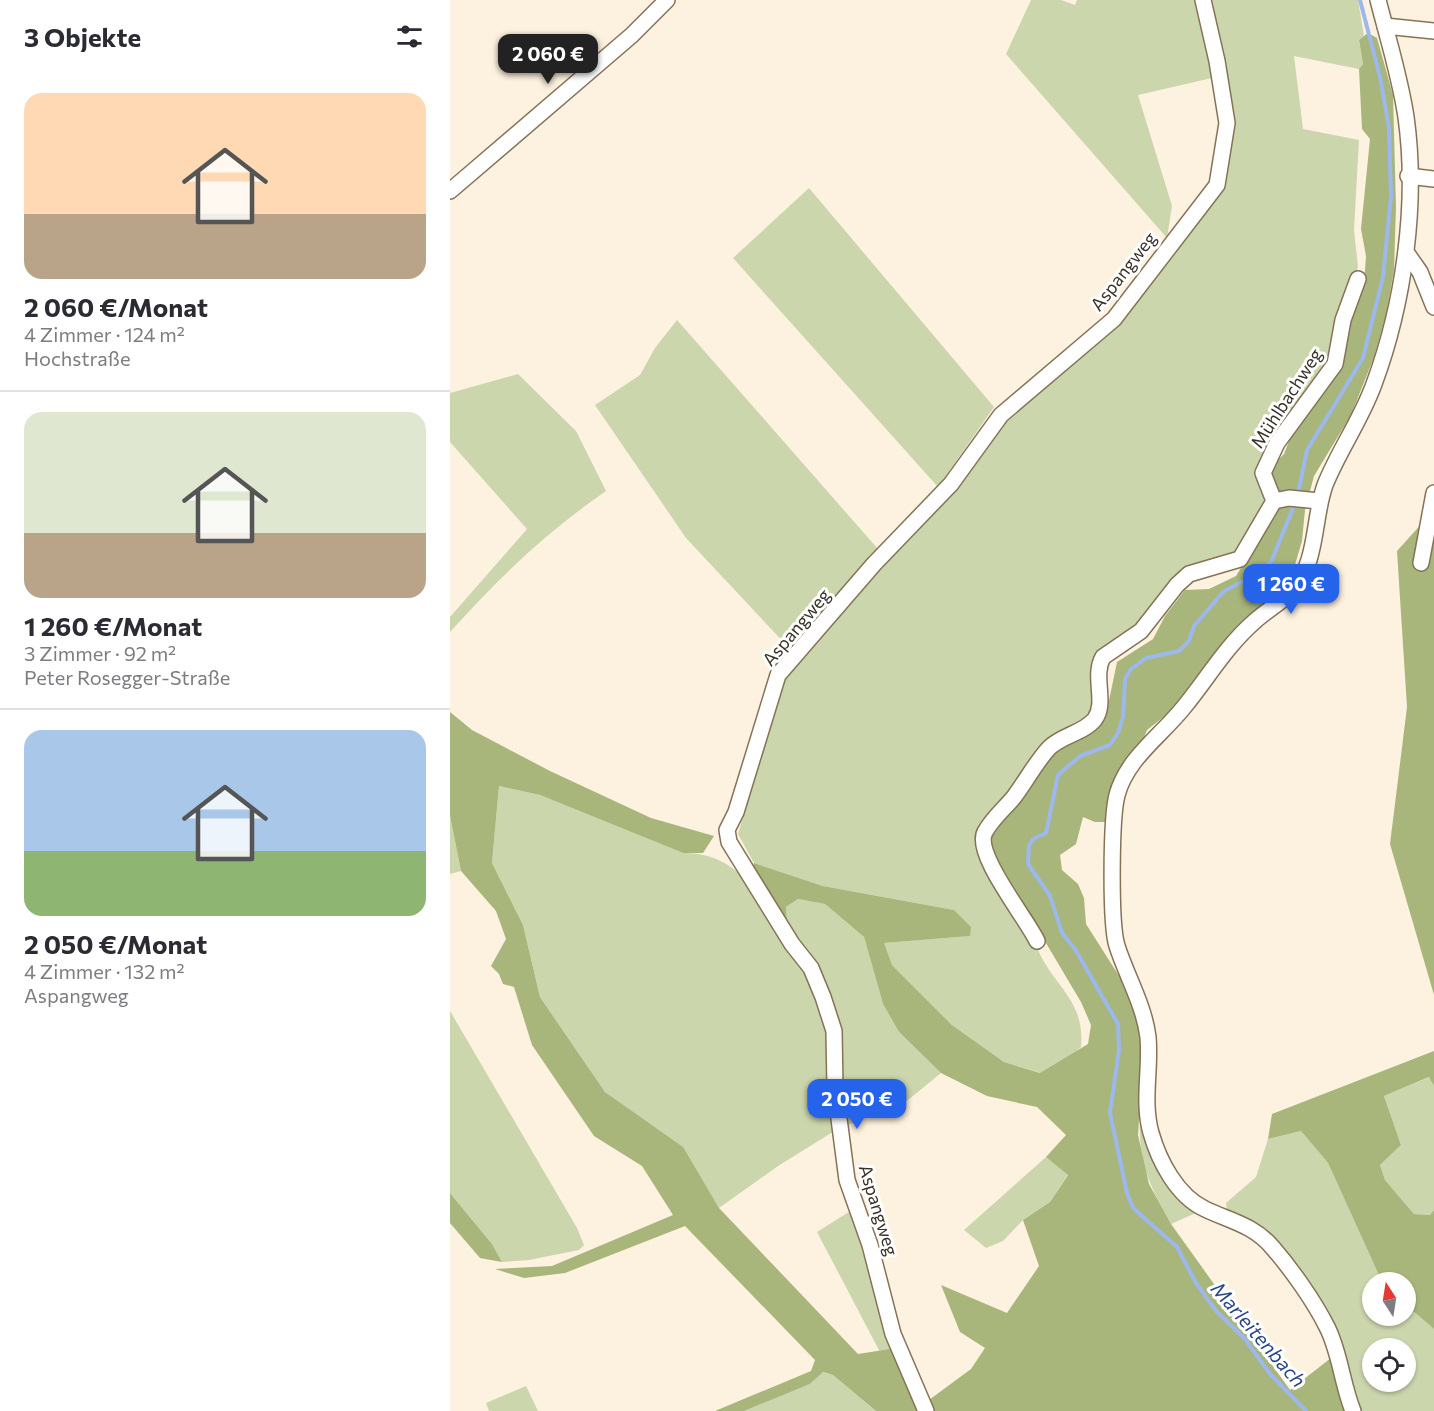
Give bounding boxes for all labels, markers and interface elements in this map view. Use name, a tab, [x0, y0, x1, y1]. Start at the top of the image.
icon: filters	[393, 20, 426, 53]
text: 3 Objekte	[24, 21, 141, 52]
pin: 2 060 €	[493, 34, 603, 85]
text: 2 060 €	[512, 41, 584, 65]
icon: home	[171, 132, 279, 240]
street label: Aspangweg	[1085, 227, 1161, 315]
text: 2 060 €/Monat	[24, 291, 208, 322]
text: 4 Zimmer · 124 m²	[24, 322, 185, 346]
street label: Mühlbachweg	[1246, 344, 1327, 452]
text: Hochstraße	[24, 346, 130, 370]
icon: home	[171, 451, 279, 559]
pin: 1 260 €	[1236, 564, 1346, 615]
text: 1 260 €	[1257, 571, 1325, 595]
street label: Aspangweg	[757, 584, 835, 670]
text: 1 260 €/Monat	[24, 610, 202, 641]
text: 3 Zimmer · 92 m²	[24, 641, 176, 665]
text: Peter Rosegger-Straße	[24, 665, 230, 689]
icon: home	[171, 769, 279, 877]
text: 2 050 €/Monat	[24, 928, 207, 959]
text: 4 Zimmer · 132 m²	[24, 959, 185, 983]
text: Aspangweg	[24, 983, 129, 1007]
pin: 2 050 €	[802, 1079, 912, 1130]
text: 2 050 €	[821, 1086, 893, 1110]
street label: Aspangweg	[855, 1162, 903, 1258]
north arrow	[1362, 1272, 1416, 1326]
map controls	[1362, 1272, 1416, 1392]
water label: Marleitenbach	[1207, 1276, 1311, 1392]
button: locate	[1362, 1338, 1416, 1392]

